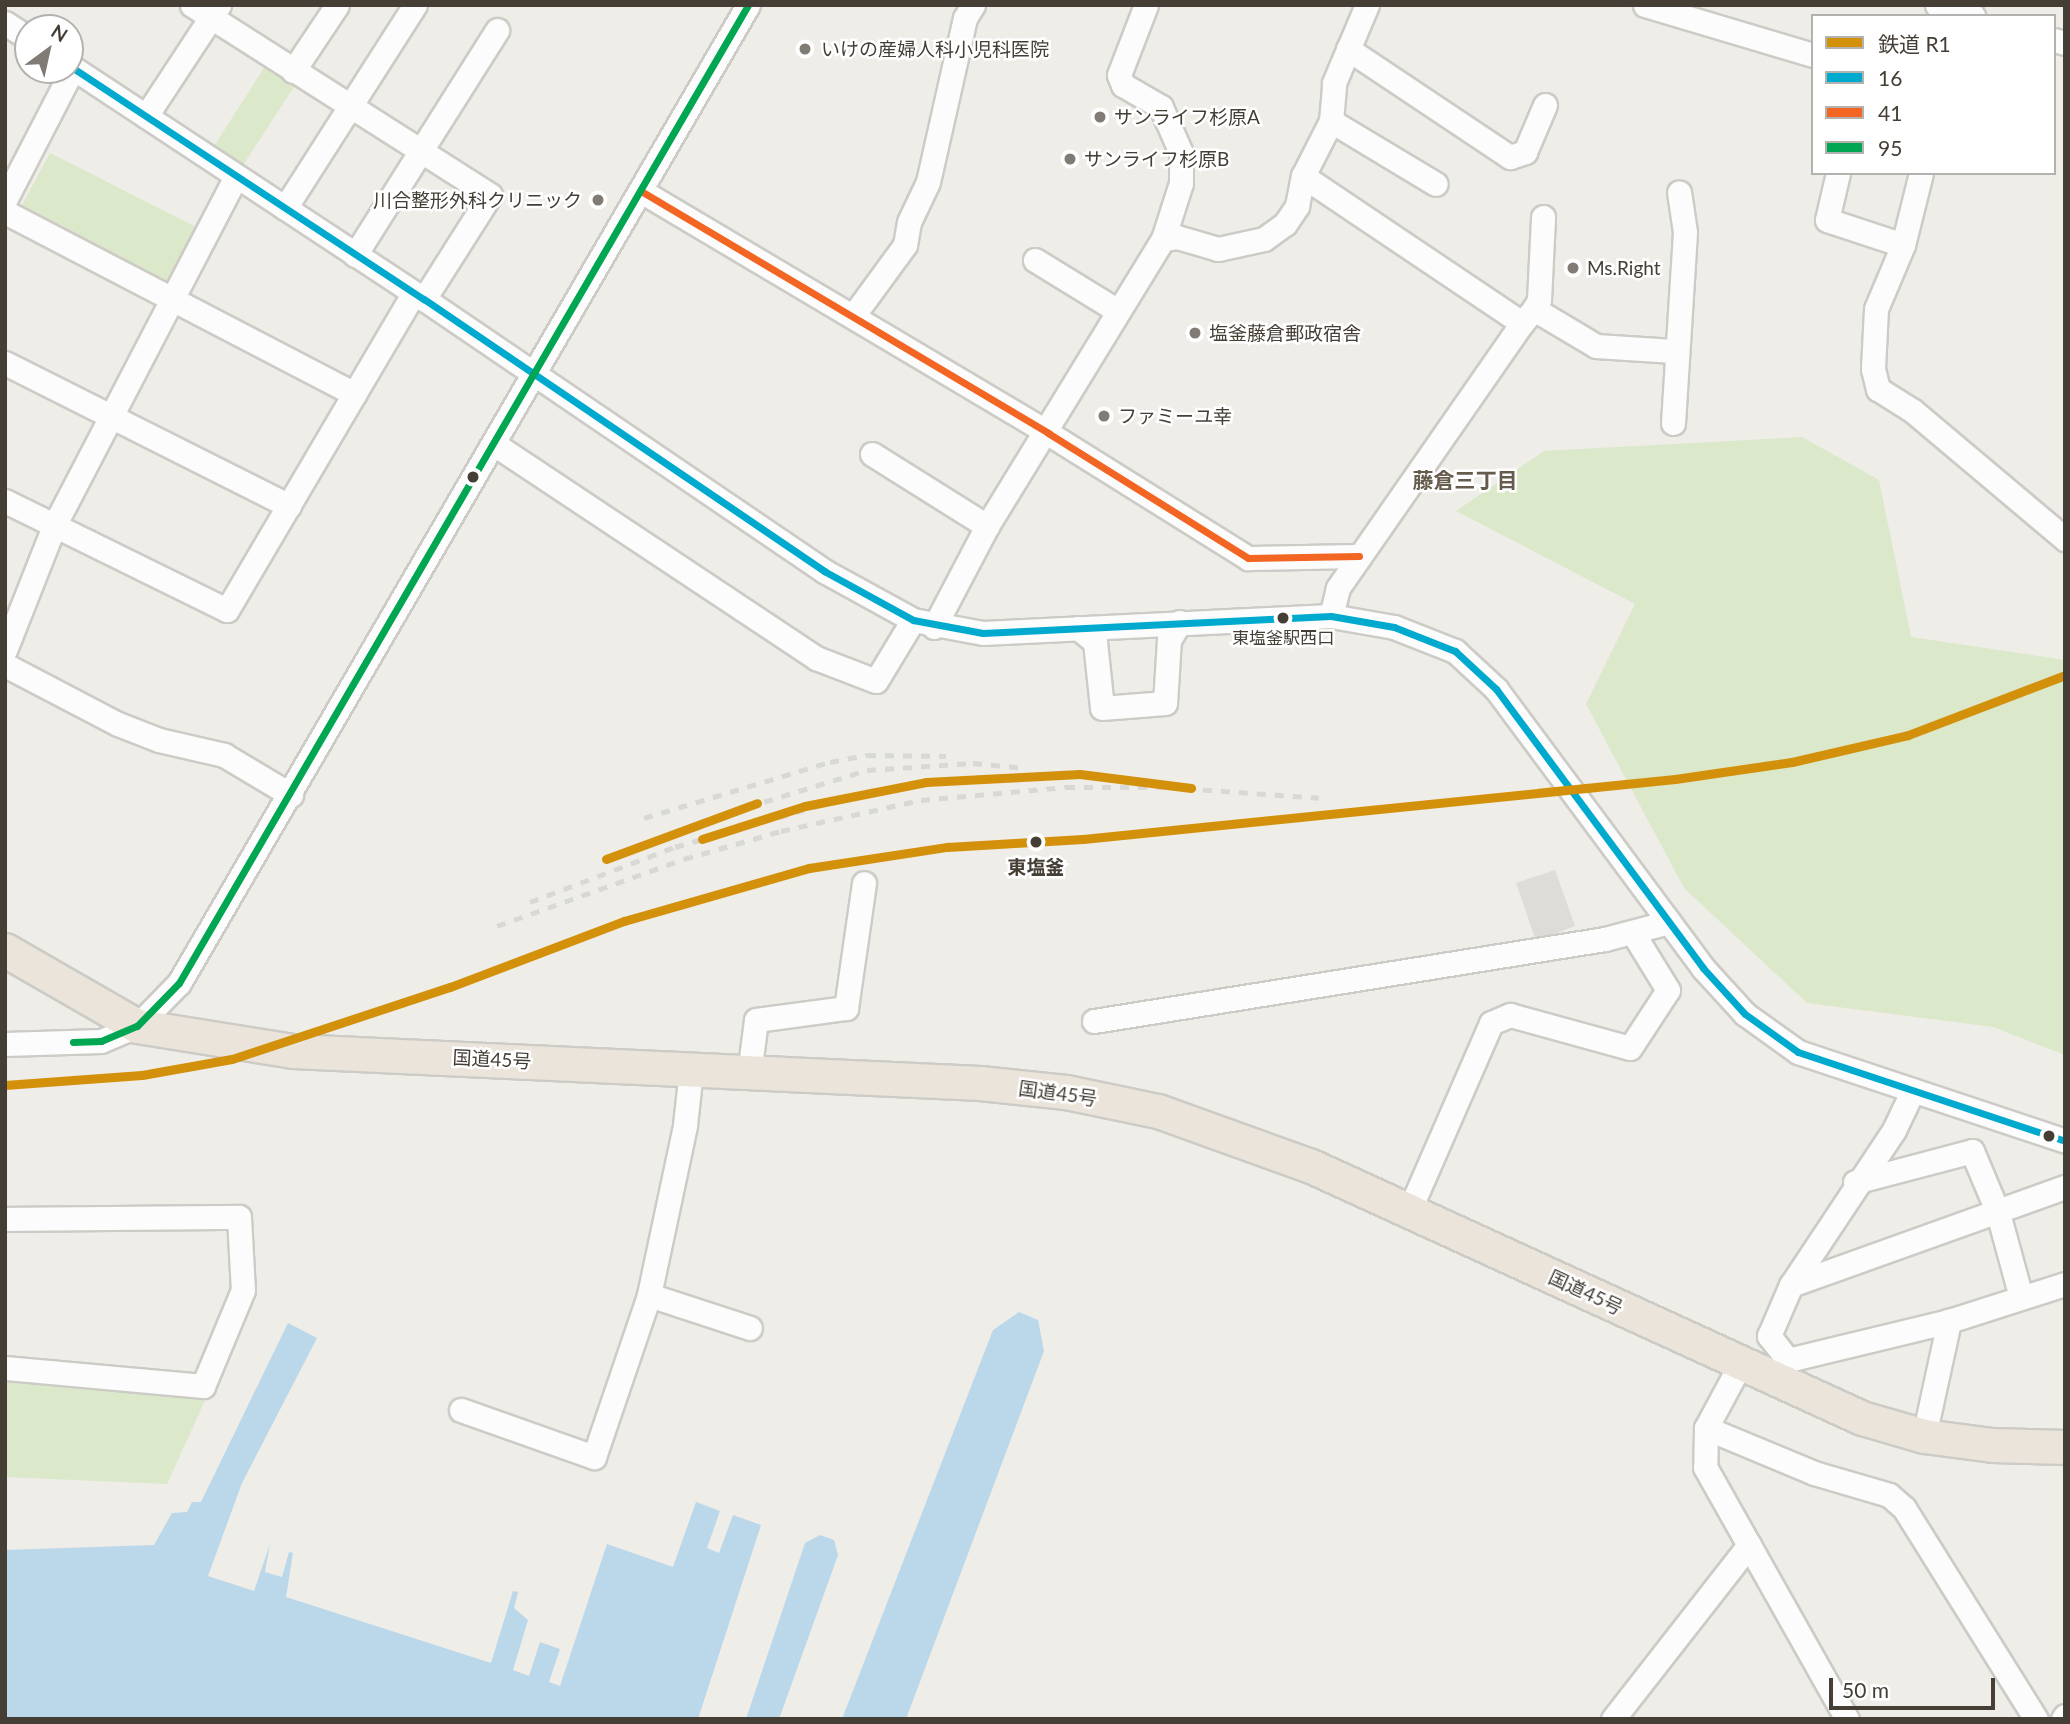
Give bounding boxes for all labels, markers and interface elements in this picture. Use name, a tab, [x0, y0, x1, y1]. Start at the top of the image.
north arrow	[14, 14, 84, 84]
legend	[1811, 14, 2056, 175]
text: N	[47, 19, 72, 46]
text: 鉄道 R1	[1878, 31, 1951, 56]
place label: いけの産婦人科小児科医院	[821, 38, 1049, 60]
marker: いけの産婦人科小児科医院	[795, 39, 815, 59]
text: 16	[1878, 65, 1902, 90]
text: 41	[1878, 100, 1902, 125]
place label: サンライフ杉原A	[1114, 106, 1260, 128]
marker: サンライフ杉原A	[1092, 109, 1108, 125]
text: 95	[1878, 135, 1902, 160]
place label: サンライフ杉原B	[1084, 148, 1229, 170]
marker: サンライフ杉原B	[1062, 151, 1078, 167]
place label: 川合整形外科クリニック	[373, 189, 582, 211]
marker: 川合整形外科クリニック	[588, 190, 608, 210]
place label: Ms.Right	[1587, 257, 1661, 279]
marker: Ms.Right	[1565, 260, 1581, 276]
place label: 塩釜藤倉郵政宿舎	[1209, 322, 1361, 344]
marker: 塩釜藤倉郵政宿舎	[1187, 325, 1203, 341]
place label: ファミーユ幸	[1118, 405, 1232, 427]
marker: ファミーユ幸	[1096, 408, 1112, 424]
district label: 藤倉三丁目	[1413, 467, 1517, 493]
unlabelled marker	[466, 470, 480, 484]
marker: 東塩釜駅西口	[1276, 611, 1290, 625]
place label: 東塩釜駅西口	[1232, 628, 1334, 648]
marker: 東塩釜	[1025, 831, 1047, 853]
place label: 東塩釜	[1008, 856, 1064, 878]
street label: 国道45号	[452, 1046, 532, 1072]
street label: 国道45号	[1017, 1076, 1099, 1110]
unlabelled marker	[2042, 1129, 2056, 1143]
street label: 国道45号	[1545, 1265, 1627, 1319]
scale bar	[1832, 1664, 1998, 1708]
text: 50 m	[1842, 1677, 1889, 1702]

